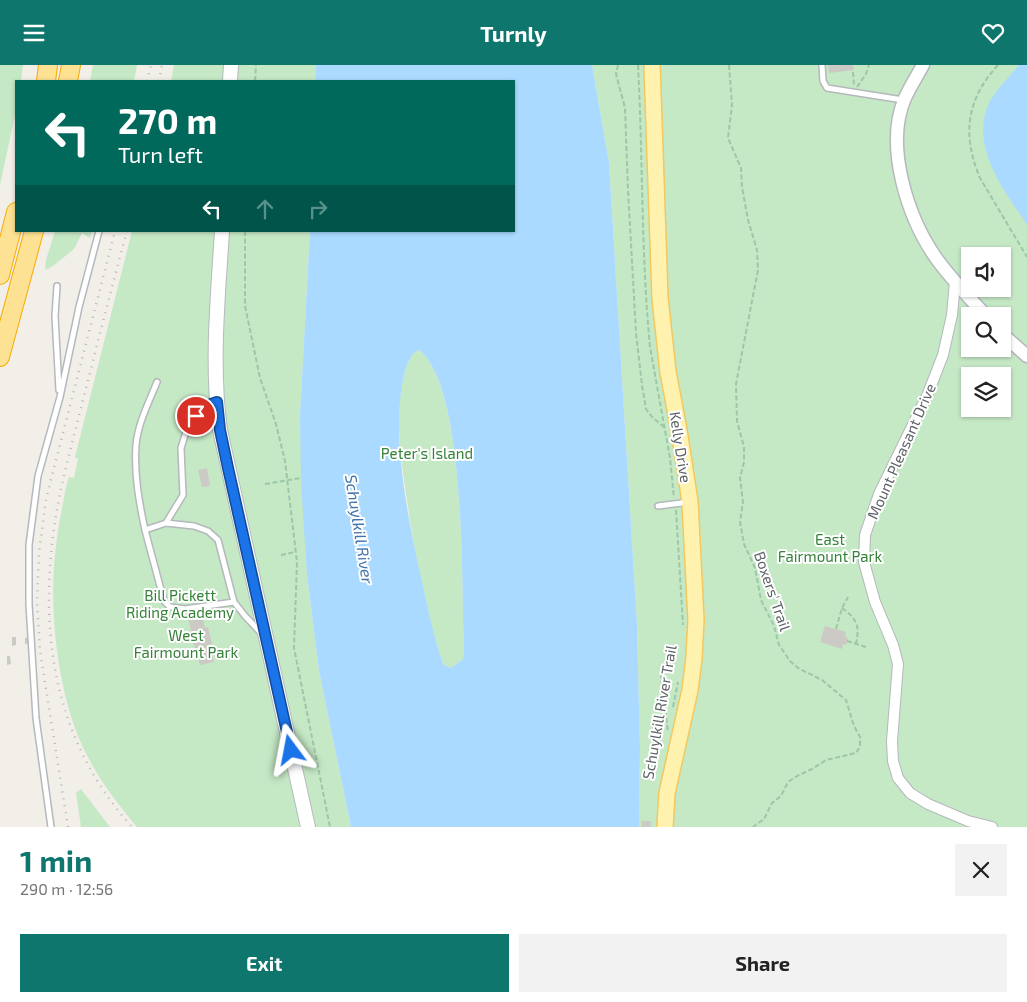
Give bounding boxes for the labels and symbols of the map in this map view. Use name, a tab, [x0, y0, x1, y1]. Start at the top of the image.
street label: Mount Pleasant Drive	[863, 380, 939, 522]
pin	[175, 395, 217, 437]
street label: Kelly Drive	[666, 410, 696, 484]
park label: Peter's Island	[381, 444, 473, 462]
water label: Schuylkill River	[341, 473, 378, 586]
park label: East Fairmount Park	[778, 530, 883, 565]
street label: Boxers' Trail	[751, 549, 795, 634]
park label: Bill Pickett Riding Academy	[126, 586, 234, 621]
park label: West Fairmount Park	[134, 626, 239, 661]
street label: Schuylkill River Trail	[638, 643, 680, 781]
position arrow	[264, 723, 316, 775]

